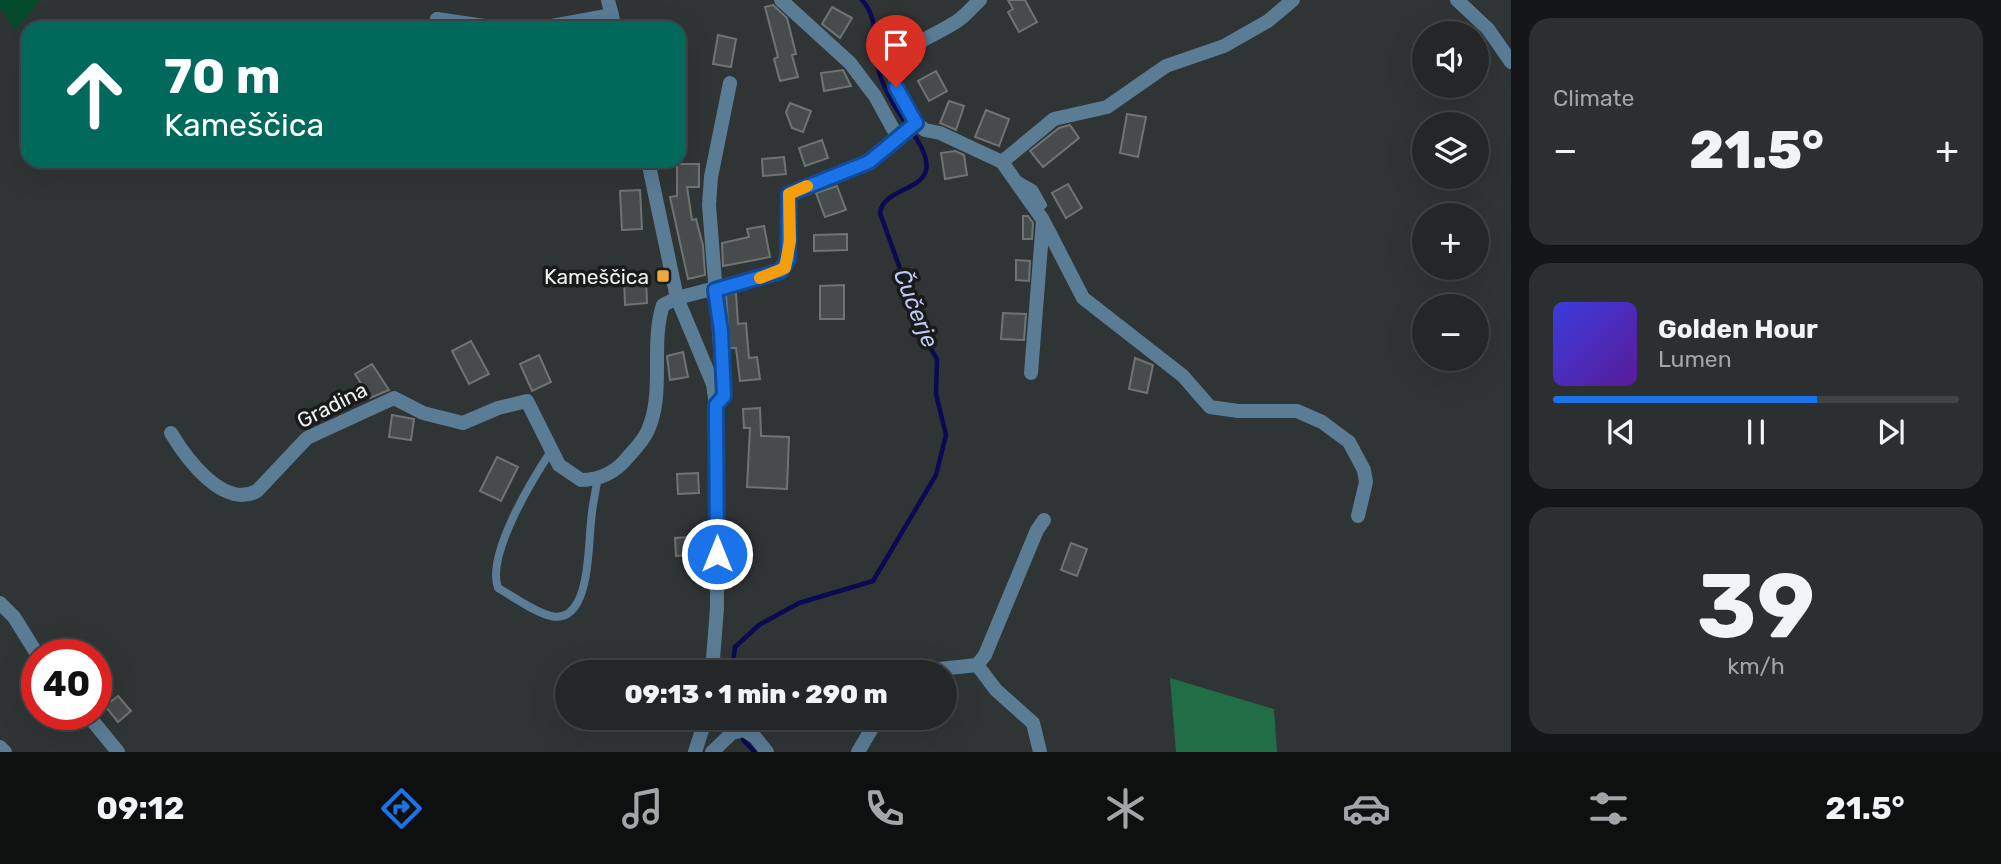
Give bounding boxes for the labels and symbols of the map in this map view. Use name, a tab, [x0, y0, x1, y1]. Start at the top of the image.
pin	[866, 15, 926, 87]
place label: Kameščica	[544, 264, 649, 289]
water label: Čučerje	[888, 265, 944, 351]
marker: Kameščica	[655, 268, 671, 284]
street label: Gradina	[293, 377, 371, 433]
position arrow	[680, 517, 754, 591]
speed limit sign: 40	[21, 639, 112, 730]

